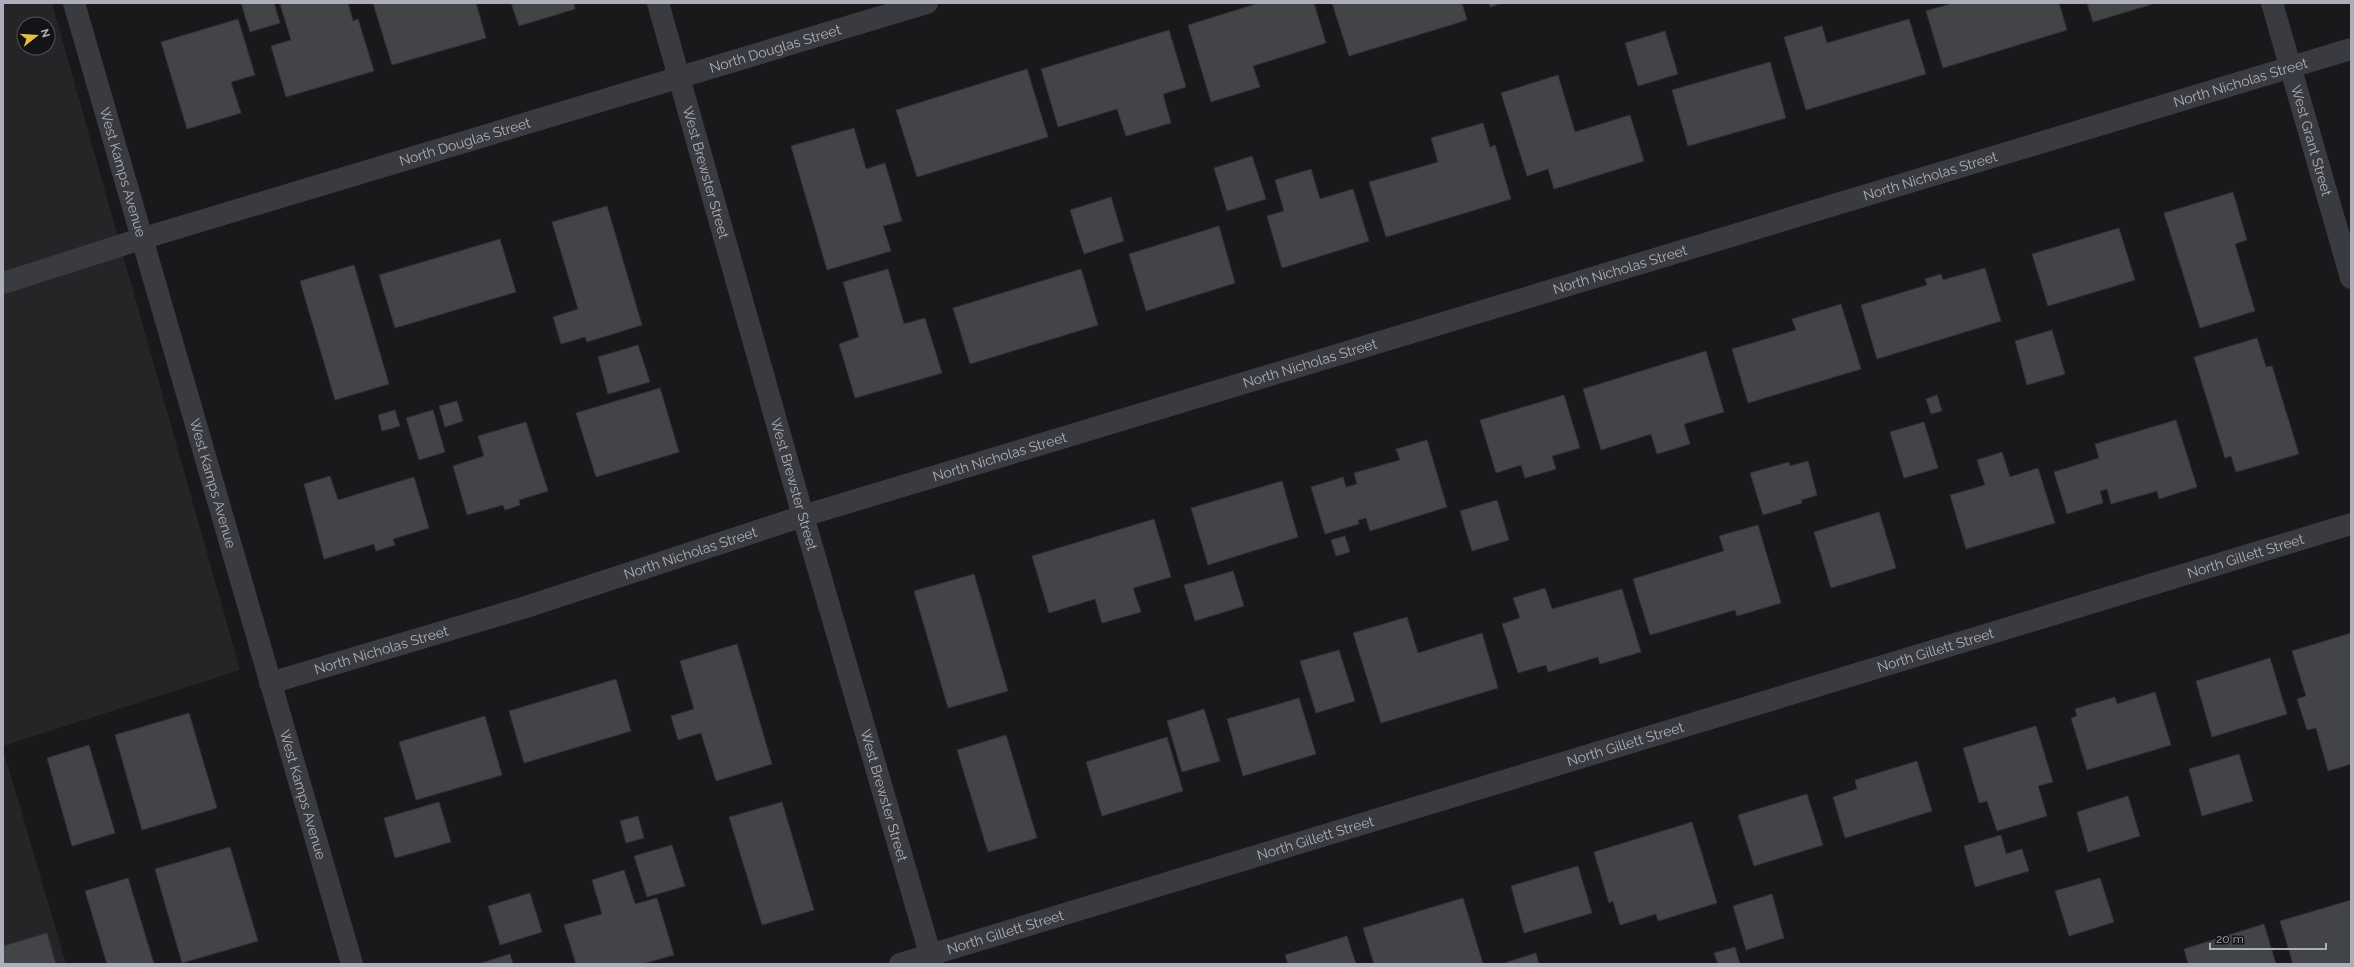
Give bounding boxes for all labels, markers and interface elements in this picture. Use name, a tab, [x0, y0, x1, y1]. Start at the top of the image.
north arrow	[16, 16, 56, 56]
street label: North Douglas Street	[708, 21, 843, 76]
text: N	[38, 27, 53, 39]
street label: North Nicholas Street	[2171, 55, 2310, 110]
street label: West Grant Street	[2288, 83, 2335, 198]
street label: West Brewster Street	[680, 104, 732, 241]
street label: West Kamps Avenue	[97, 105, 149, 239]
street label: North Douglas Street	[397, 114, 533, 169]
street label: North Nicholas Street	[1861, 148, 1999, 204]
street label: North Nicholas Street	[1551, 242, 1689, 297]
street label: North Nicholas Street	[1241, 335, 1379, 391]
street label: West Brewster Street	[768, 416, 821, 552]
street label: West Kamps Avenue	[187, 417, 239, 550]
street label: North Nicholas Street	[931, 429, 1069, 484]
street label: North Nicholas Street	[622, 524, 759, 582]
street label: North Gillett Street	[2185, 531, 2306, 581]
street label: North Nicholas Street	[312, 622, 450, 677]
street label: North Gillett Street	[1875, 625, 1996, 675]
street label: North Gillett Street	[1565, 719, 1686, 769]
street label: West Brewster Street	[857, 727, 911, 864]
street label: West Kamps Avenue	[277, 728, 329, 861]
street label: North Gillett Street	[1255, 813, 1376, 863]
street label: North Gillett Street	[945, 907, 1066, 957]
scale bar	[2210, 925, 2326, 951]
text: 20 m	[2216, 932, 2244, 946]

